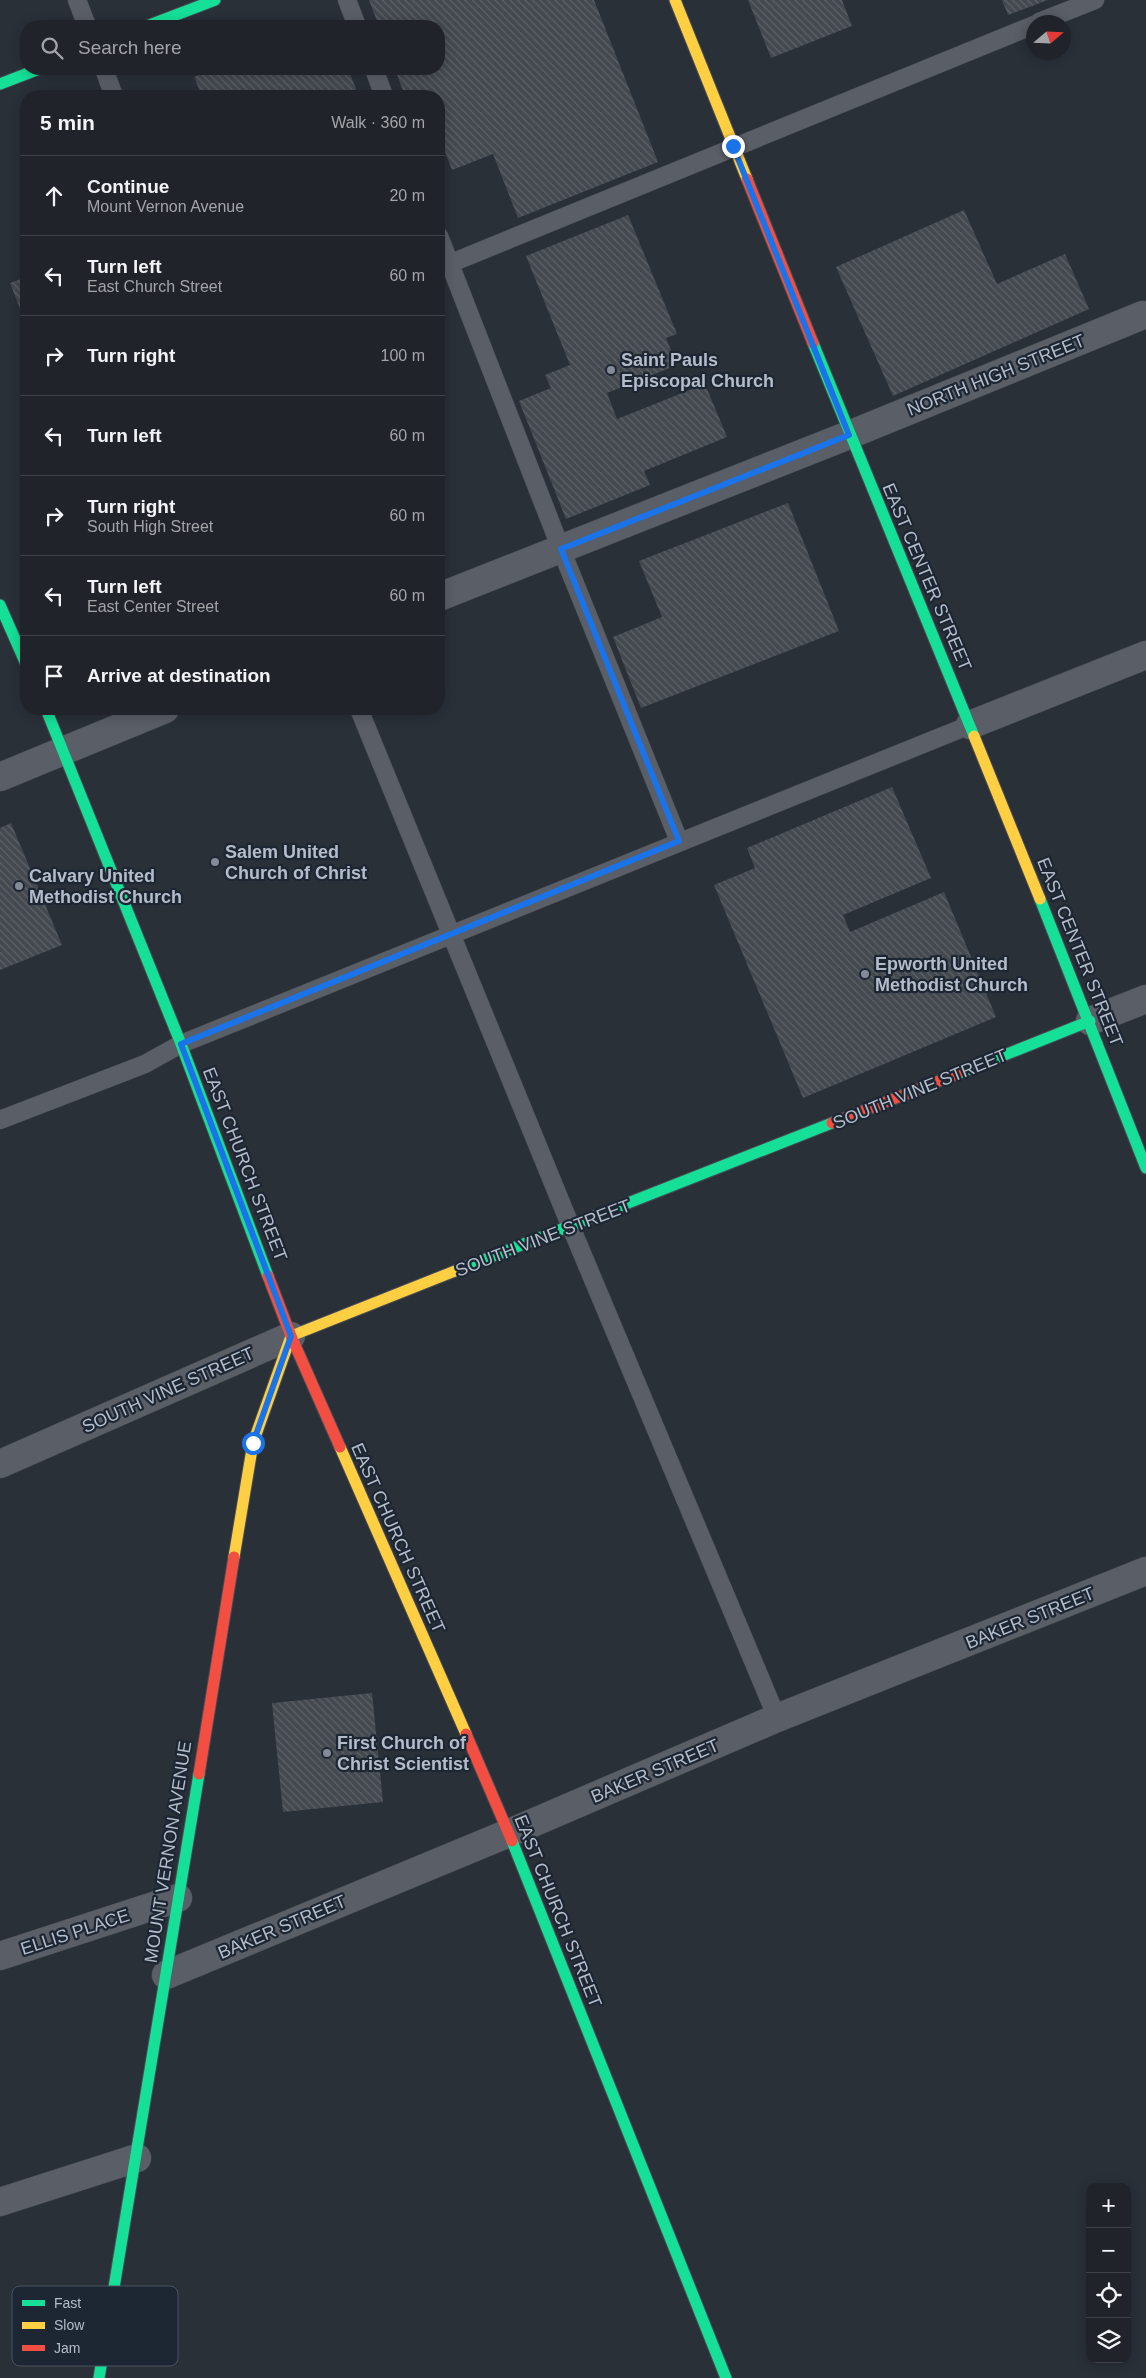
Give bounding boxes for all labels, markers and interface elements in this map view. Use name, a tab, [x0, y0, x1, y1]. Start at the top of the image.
north arrow	[1026, 15, 1071, 60]
search box	[20, 20, 445, 75]
icon: search	[38, 34, 66, 62]
text: Search here	[78, 37, 182, 58]
text: 5 min	[40, 111, 95, 134]
text: Walk · 360 m	[331, 114, 425, 131]
route end	[722, 135, 745, 158]
text: Continue	[87, 176, 169, 197]
icon: ahead	[40, 182, 68, 210]
text: 20 m	[389, 187, 425, 204]
text: Mount Vernon Avenue	[87, 198, 244, 215]
text: Turn left	[87, 256, 162, 277]
icon: left	[40, 262, 68, 290]
text: 60 m	[389, 267, 425, 284]
text: East Church Street	[87, 278, 222, 295]
street label: NORTH HIGH STREET	[904, 330, 1088, 420]
icon: right	[40, 342, 68, 370]
text: Turn right	[87, 345, 175, 366]
text: 100 m	[381, 347, 425, 364]
place label: Saint Pauls Episcopal Church	[621, 350, 774, 391]
marker: Saint Pauls Episcopal Church	[605, 364, 617, 376]
icon: left	[40, 422, 68, 450]
text: Turn left	[87, 425, 162, 446]
text: 60 m	[389, 427, 425, 444]
street label: EAST CENTER STREET	[878, 480, 976, 674]
text: Turn right	[87, 496, 175, 517]
icon: right	[40, 502, 68, 530]
text: 60 m	[389, 507, 425, 524]
text: South High Street	[87, 518, 213, 535]
text: Turn left	[87, 576, 162, 597]
icon: left	[40, 582, 68, 610]
text: 60 m	[389, 587, 425, 604]
text: East Center Street	[87, 598, 219, 615]
icon: arrive	[40, 662, 68, 690]
text: Arrive at destination	[87, 665, 271, 686]
place label: Salem United Church of Christ	[225, 842, 367, 883]
street label: EAST CENTER STREET	[1033, 855, 1127, 1049]
marker: Salem United Church of Christ	[209, 856, 221, 868]
place label: Calvary United Methodist Church	[29, 866, 182, 907]
marker: Calvary United Methodist Church	[13, 880, 25, 892]
place label: Epworth United Methodist Church	[875, 954, 1028, 995]
marker: Epworth United Methodist Church	[859, 968, 871, 980]
street label: SOUTH VINE STREET	[830, 1045, 1010, 1133]
street label: EAST CHURCH STREET	[199, 1064, 291, 1264]
street label: SOUTH VINE STREET	[453, 1195, 633, 1281]
street label: SOUTH VINE STREET	[79, 1343, 257, 1437]
route start	[242, 1432, 265, 1455]
street label: EAST CHURCH STREET	[347, 1440, 449, 1636]
street label: BAKER STREET	[963, 1583, 1097, 1653]
place label: First Church of Christ Scientist	[337, 1733, 469, 1774]
street label: BAKER STREET	[588, 1735, 722, 1807]
street label: MOUNT VERNON AVENUE	[141, 1740, 195, 1964]
marker: First Church of Christ Scientist	[321, 1747, 333, 1759]
street label: EAST CHURCH STREET	[510, 1812, 606, 2010]
street label: BAKER STREET	[215, 1891, 349, 1963]
street label: ELLIS PLACE	[18, 1905, 132, 1959]
map controls	[1086, 2183, 1131, 2363]
button: +	[1086, 2183, 1131, 2228]
button: −	[1086, 2228, 1131, 2273]
button: locate	[1086, 2273, 1131, 2318]
legend	[12, 2286, 178, 2366]
text: Fast	[54, 2295, 81, 2311]
text: Slow	[54, 2317, 85, 2333]
button: layers	[1086, 2318, 1131, 2363]
text: Jam	[54, 2340, 80, 2356]

